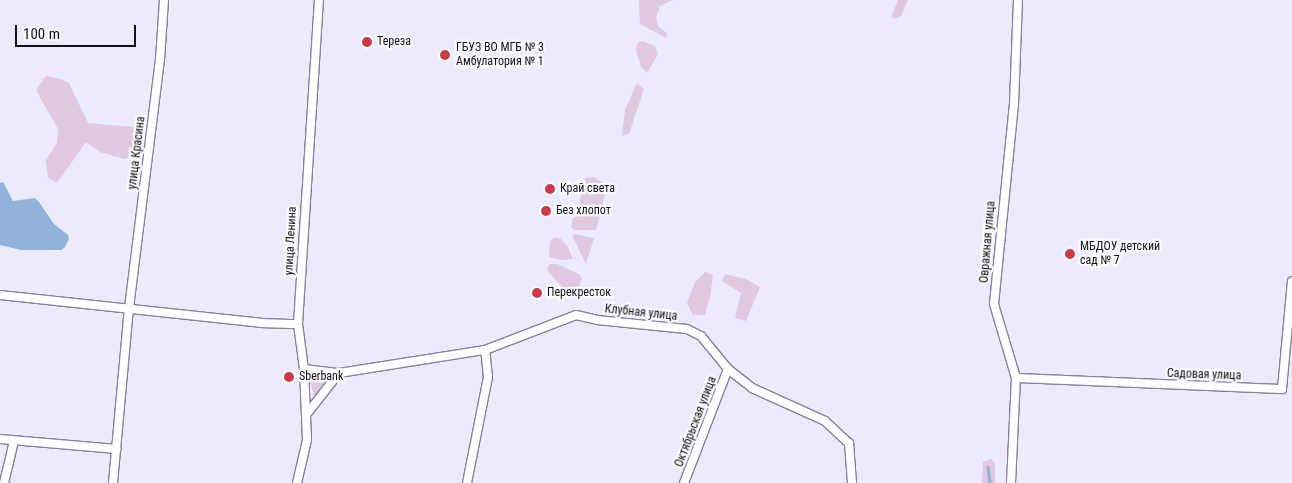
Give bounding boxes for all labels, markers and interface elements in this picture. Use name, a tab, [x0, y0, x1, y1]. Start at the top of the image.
scale bar	[18, 15, 139, 47]
text: 100 m	[23, 25, 60, 43]
place label: Тереза	[377, 35, 411, 49]
marker: Тереза	[361, 36, 373, 48]
place label: ГБУЗ ВО МГБ № 3 Амбулатория № 1	[456, 41, 544, 69]
marker: ГБУЗ ВО МГБ № 3 Амбулатория № 1	[438, 48, 452, 62]
street label: улица Красина	[125, 116, 149, 190]
place label: Край света	[560, 182, 615, 196]
marker: Край света	[544, 183, 556, 195]
street label: Овражная улица	[977, 200, 999, 284]
place label: Без хлопот	[556, 204, 611, 218]
marker: Без хлопот	[540, 205, 552, 217]
street label: улица Ленина	[282, 206, 300, 276]
place label: МБДОУ детский сад № 7	[1080, 240, 1160, 268]
marker: МБДОУ детский сад № 7	[1064, 248, 1076, 260]
place label: Перекресток	[547, 286, 611, 300]
marker: Перекресток	[531, 287, 543, 299]
street label: Клубная улица	[604, 302, 678, 324]
street label: Садовая улица	[1167, 367, 1241, 383]
place label: Sberbank	[299, 370, 343, 384]
marker: Sberbank	[283, 371, 295, 383]
street label: Октябрьская улица	[672, 375, 720, 469]

